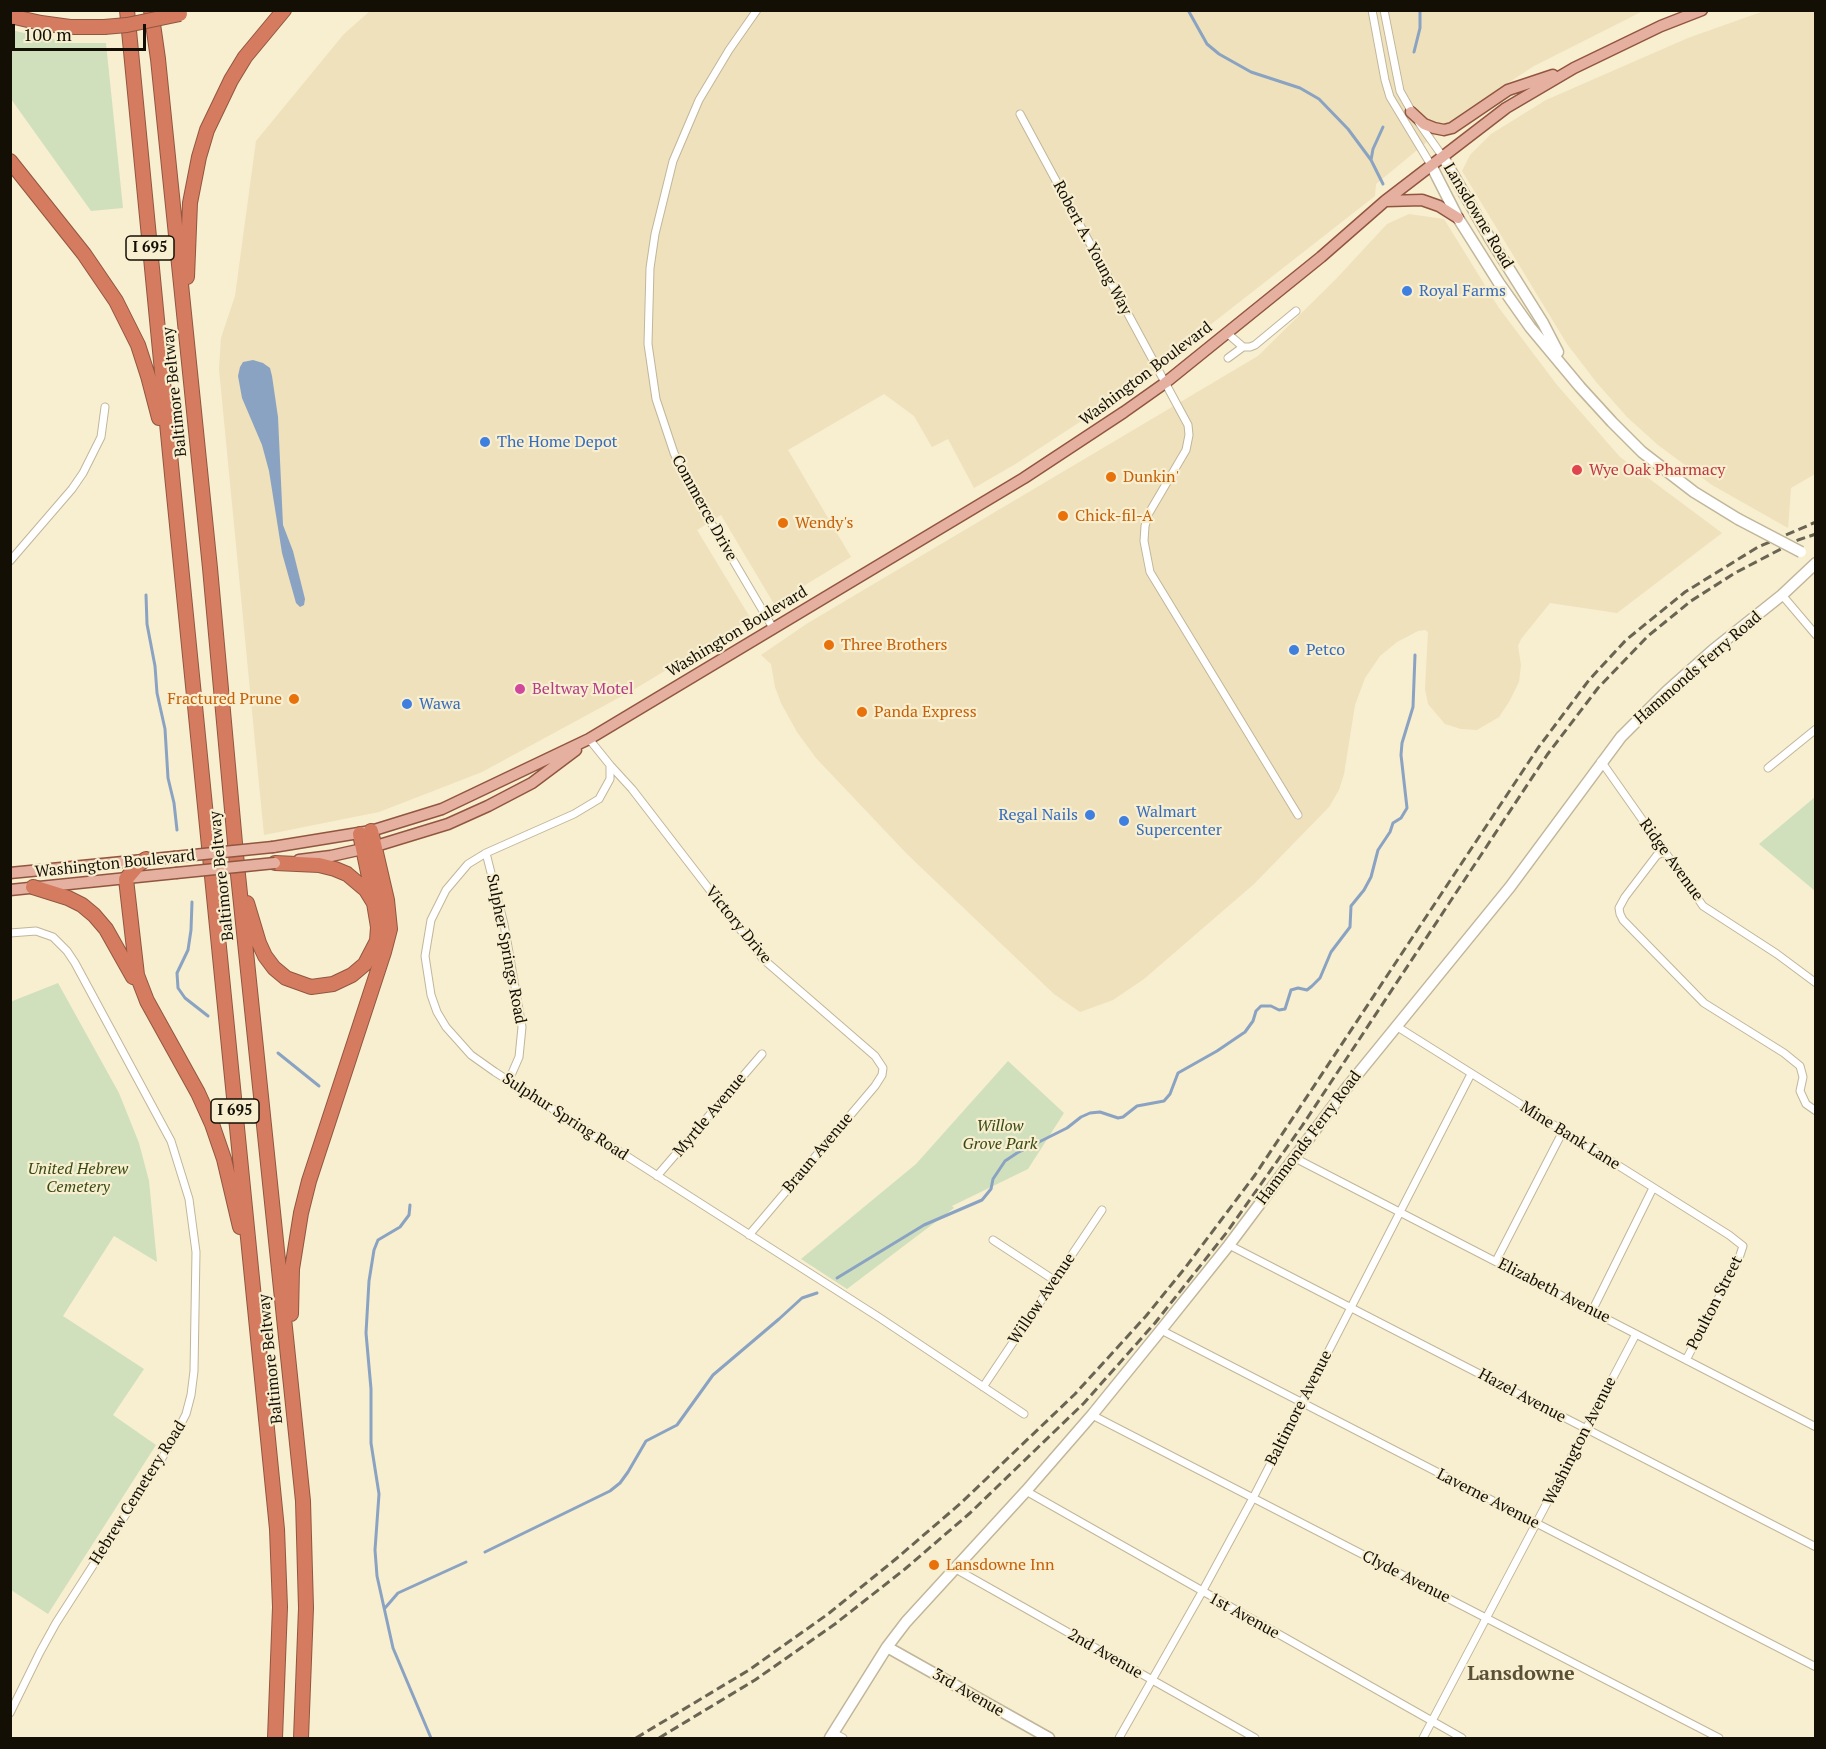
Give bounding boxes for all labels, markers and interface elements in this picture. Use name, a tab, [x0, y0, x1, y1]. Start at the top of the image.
scale bar	[15, 12, 148, 50]
text: 100 m	[23, 22, 72, 46]
street label: Lansdowne Road	[1439, 160, 1517, 272]
street label: Robert A. Young Way	[1048, 177, 1136, 319]
road number: I 695	[126, 236, 174, 260]
place label: Royal Farms	[1419, 281, 1506, 301]
marker: Royal Farms	[1400, 284, 1414, 298]
street label: Washington Boulevard	[1076, 318, 1216, 430]
street label: Baltimore Beltway	[159, 326, 191, 458]
place label: The Home Depot	[497, 432, 618, 452]
marker: The Home Depot	[478, 435, 492, 449]
street label: Commerce Drive	[667, 452, 741, 564]
place label: Wye Oak Pharmacy	[1589, 460, 1725, 480]
marker: Wye Oak Pharmacy	[1570, 463, 1584, 477]
place label: Dunkin'	[1123, 467, 1179, 487]
marker: Dunkin'	[1104, 470, 1118, 484]
place label: Chick-fil-A	[1075, 506, 1153, 526]
marker: Chick-fil-A	[1056, 509, 1070, 523]
place label: Wendy's	[795, 513, 853, 533]
marker: Wendy's	[776, 516, 790, 530]
street label: Washington Boulevard	[663, 582, 811, 682]
street label: Hammonds Ferry Road	[1630, 607, 1766, 729]
place label: Three Brothers	[841, 635, 948, 655]
marker: Three Brothers	[822, 638, 836, 652]
place label: Petco	[1306, 640, 1345, 660]
marker: Petco	[1287, 643, 1301, 657]
place label: Beltway Motel	[532, 679, 634, 699]
marker: Beltway Motel	[513, 682, 527, 696]
place label: Fractured Prune	[167, 689, 282, 709]
marker: Fractured Prune	[287, 692, 301, 706]
place label: Wawa	[419, 694, 461, 714]
marker: Wawa	[400, 697, 414, 711]
place label: Panda Express	[874, 702, 977, 722]
marker: Panda Express	[855, 705, 869, 719]
place label: Walmart Supercenter	[1136, 802, 1222, 840]
place label: Regal Nails	[999, 805, 1078, 825]
marker: Regal Nails	[1083, 808, 1097, 822]
street label: Baltimore Beltway	[206, 810, 238, 942]
marker: Walmart Supercenter	[1117, 814, 1131, 828]
street label: Ridge Avenue	[1635, 815, 1707, 905]
street label: Washington Boulevard	[34, 846, 196, 882]
street label: Sulpher Springs Road	[482, 873, 530, 1025]
street label: Victory Drive	[701, 882, 775, 968]
street label: Hammonds Ferry Road	[1252, 1067, 1366, 1209]
street label: Sulphur Spring Road	[498, 1069, 632, 1165]
street label: Myrtle Avenue	[669, 1069, 751, 1161]
street label: Mine Bank Lane	[1517, 1098, 1623, 1174]
road number: I 695	[211, 1099, 259, 1123]
street label: Braun Avenue	[779, 1109, 857, 1197]
park label: Willow Grove Park	[963, 1116, 1037, 1154]
park label: United Hebrew Cemetery	[28, 1159, 128, 1197]
street label: Willow Avenue	[1004, 1250, 1080, 1348]
street label: Poulton Street	[1683, 1253, 1747, 1353]
street label: Elizabeth Avenue	[1495, 1254, 1613, 1328]
street label: Baltimore Beltway	[255, 1293, 287, 1425]
street label: Baltimore Avenue	[1262, 1347, 1336, 1469]
street label: Hazel Avenue	[1475, 1365, 1569, 1427]
street label: Washington Avenue	[1539, 1374, 1621, 1508]
street label: Hebrew Cemetery Road	[86, 1418, 190, 1568]
street label: Laverne Avenue	[1433, 1465, 1543, 1533]
street label: Clyde Avenue	[1359, 1547, 1453, 1607]
place label: Lansdowne Inn	[946, 1555, 1055, 1575]
marker: Lansdowne Inn	[927, 1558, 941, 1572]
street label: 1st Avenue	[1205, 1589, 1283, 1643]
street label: 2nd Avenue	[1064, 1625, 1146, 1683]
district label: Lansdowne	[1467, 1662, 1575, 1686]
street label: 3rd Avenue	[929, 1665, 1007, 1721]

